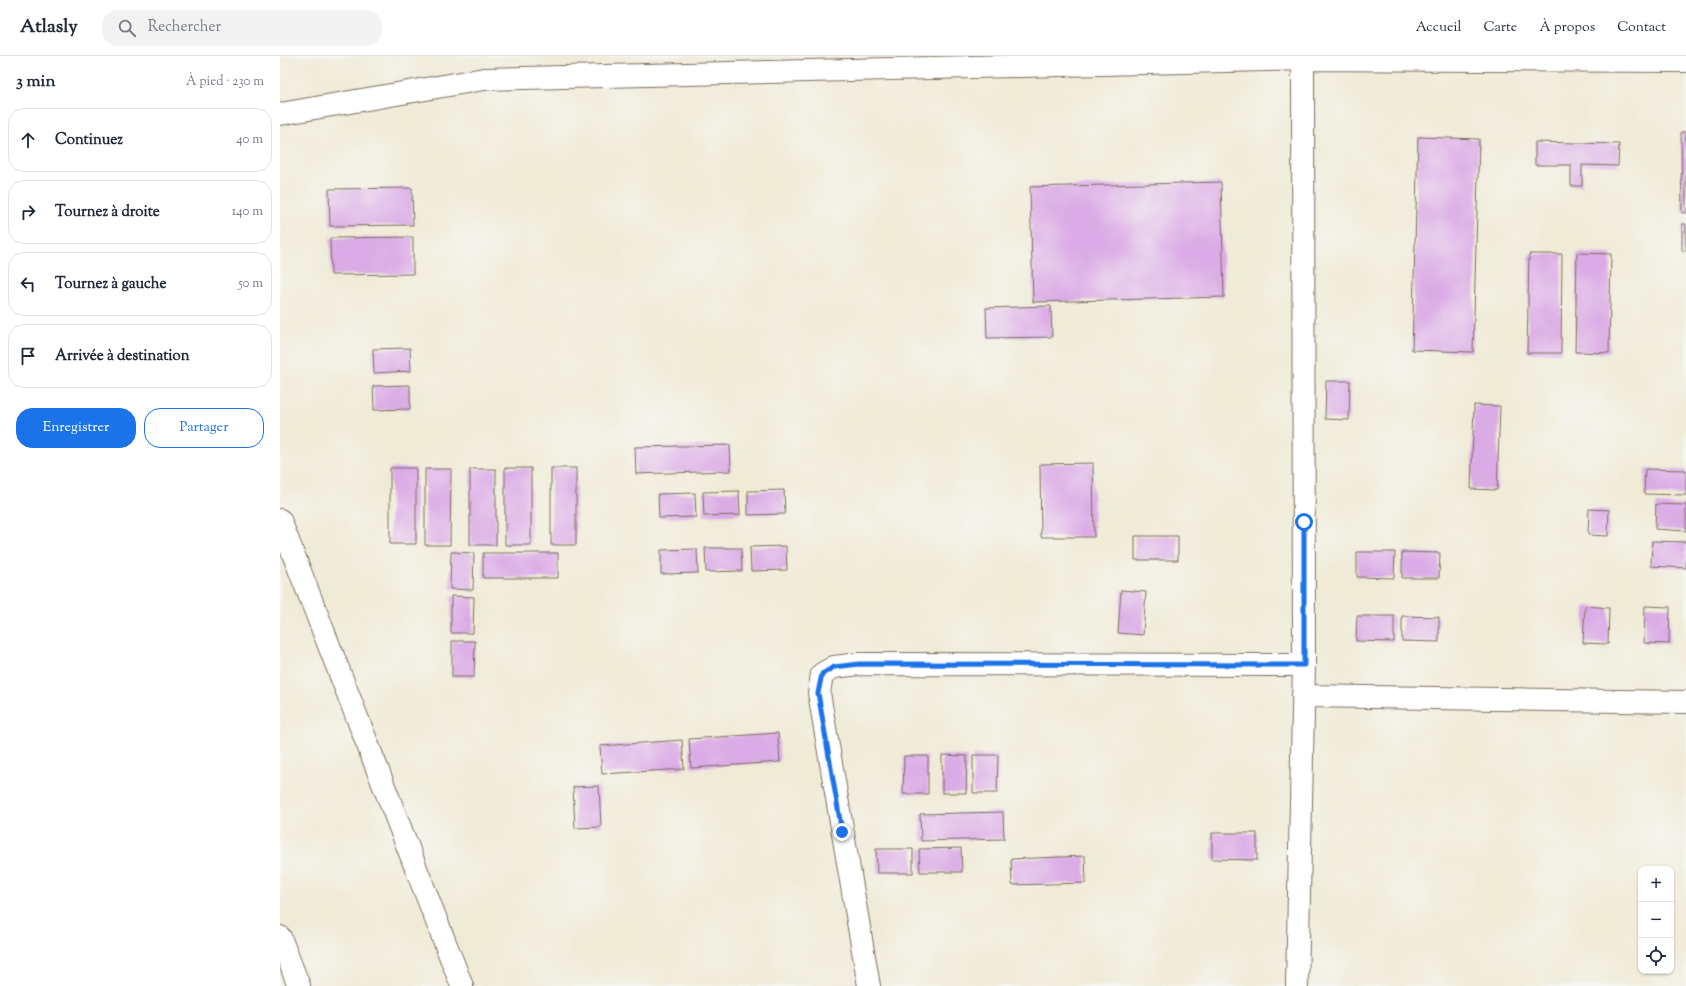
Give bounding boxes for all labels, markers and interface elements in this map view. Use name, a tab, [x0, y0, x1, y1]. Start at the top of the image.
search box	[102, 10, 382, 46]
text: Atlasly	[20, 14, 78, 41]
icon: search	[116, 17, 138, 39]
text: Rechercher	[148, 17, 221, 38]
text: Accueil	[1416, 18, 1461, 38]
text: Carte	[1483, 18, 1517, 38]
text: À propos	[1539, 18, 1595, 38]
text: Contact	[1617, 18, 1666, 38]
text: 3 min	[16, 70, 55, 94]
text: À pied · 230 m	[186, 73, 264, 91]
icon: ahead	[17, 129, 39, 151]
text: Continuez	[55, 130, 123, 151]
text: 40 m	[236, 131, 263, 149]
icon: right	[17, 201, 39, 223]
text: Tournez à droite	[55, 202, 160, 223]
text: 140 m	[232, 203, 263, 221]
icon: left	[17, 273, 39, 295]
text: Tournez à gauche	[55, 274, 166, 295]
text: 50 m	[238, 275, 263, 293]
icon: arrive	[17, 345, 39, 367]
text: Arrivée à destination	[55, 346, 190, 367]
button: Enregistrer	[16, 408, 136, 448]
button: Partager	[144, 408, 264, 448]
route start	[1295, 513, 1313, 531]
route end	[833, 823, 851, 841]
map controls	[1638, 866, 1674, 974]
button: +	[1638, 866, 1674, 902]
button: −	[1638, 902, 1674, 938]
button: locate	[1638, 938, 1674, 974]

